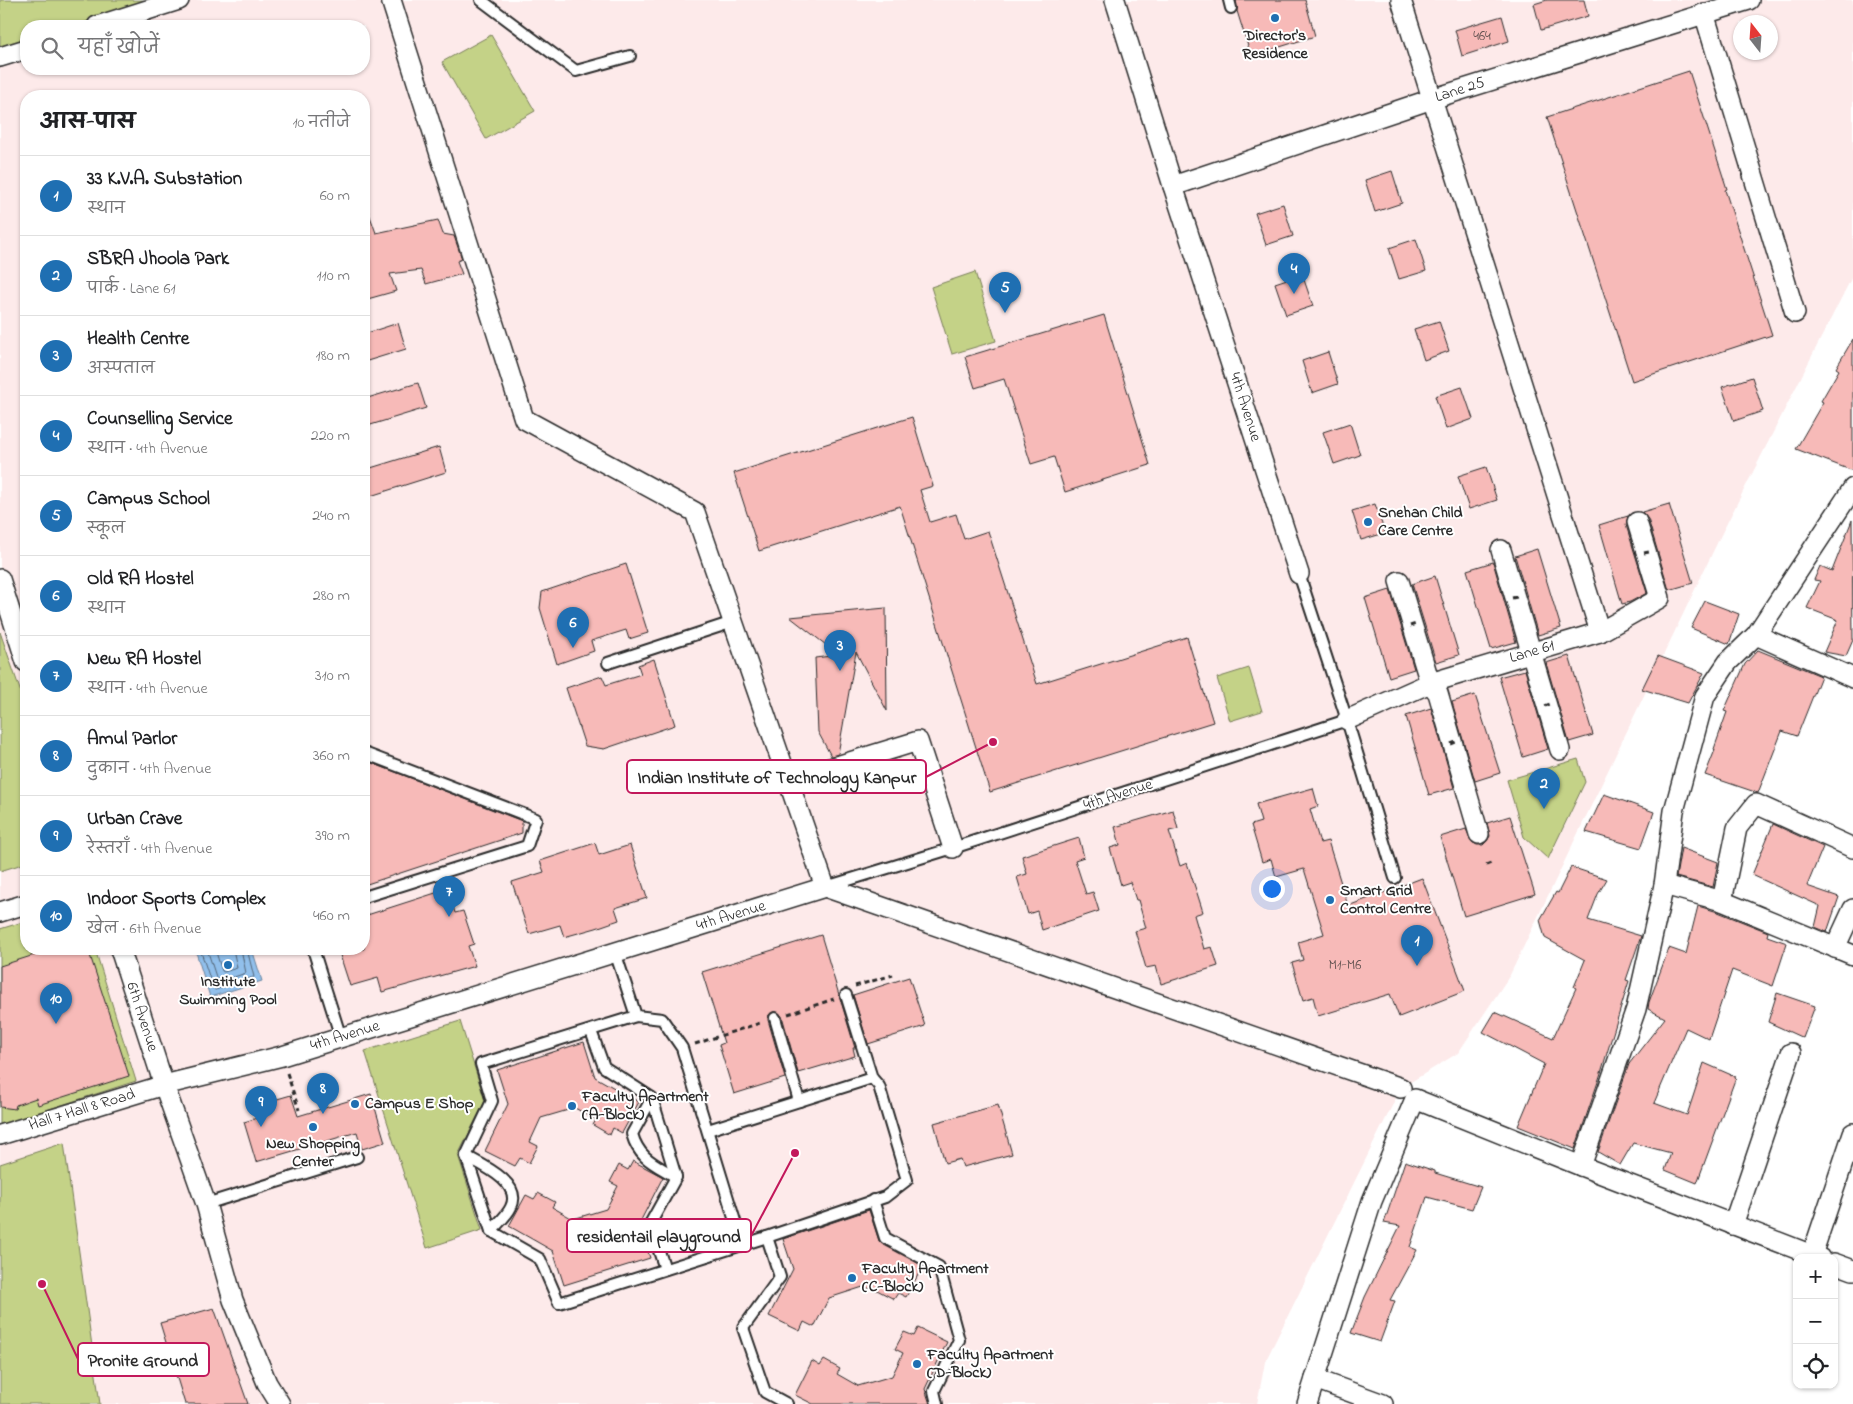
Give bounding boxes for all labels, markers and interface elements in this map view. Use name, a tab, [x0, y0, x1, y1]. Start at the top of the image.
marker: Director's Residence	[1269, 12, 1281, 24]
north arrow	[1733, 15, 1778, 60]
search box	[20, 20, 370, 75]
place label: Director's Residence	[1241, 24, 1309, 66]
house number: 464	[1473, 26, 1491, 47]
icon: search	[38, 34, 66, 62]
text: यहाँ खोजें	[78, 35, 160, 62]
street label: Lane 25	[1432, 71, 1488, 109]
text: आस-पास	[40, 108, 135, 138]
text: 10 नतीजे	[293, 111, 350, 135]
text: 33 K.V.A. Substation	[87, 166, 242, 193]
text: 1	[53, 184, 59, 208]
text: 60 m	[320, 184, 350, 208]
text: स्थान	[87, 197, 125, 221]
text: SBRA Jhoola Park	[87, 246, 229, 273]
pin: 4	[1278, 253, 1310, 294]
text: 2	[52, 264, 60, 288]
text: 110 m	[316, 264, 350, 288]
pin: 5	[989, 272, 1021, 313]
text: पार्क · Lane 61	[87, 277, 176, 301]
text: Health Centre	[87, 326, 189, 353]
text: 3	[53, 344, 59, 368]
text: 180 m	[316, 344, 350, 368]
text: अस्पताल	[87, 357, 155, 381]
street label: 4th Avenue	[1223, 369, 1268, 445]
text: Counselling Service	[87, 406, 232, 433]
text: 4	[53, 424, 59, 448]
text: 220 m	[311, 424, 350, 448]
text: स्थान · 4th Avenue	[87, 437, 208, 461]
text: Campus School	[87, 486, 210, 513]
place label: Snehan Child Care Centre	[1378, 501, 1462, 543]
text: 5	[51, 504, 61, 528]
text: 240 m	[312, 504, 350, 528]
marker: Snehan Child Care Centre	[1362, 516, 1374, 528]
text: स्कूल	[87, 517, 125, 541]
text: Old RA Hostel	[87, 566, 194, 593]
text: 6	[52, 584, 60, 608]
text: 280 m	[313, 584, 350, 608]
text: स्थान	[87, 597, 125, 621]
pin: 6	[557, 607, 589, 648]
pin: 3	[824, 630, 856, 671]
street label: Lane 61	[1507, 634, 1557, 670]
text: New RA Hostel	[87, 646, 201, 673]
text: 7	[53, 664, 59, 688]
text: 310 m	[315, 664, 350, 688]
text: स्थान · 4th Avenue	[87, 677, 208, 701]
text: Amul Parlor	[87, 726, 177, 753]
text: 8	[53, 744, 59, 768]
text: 360 m	[313, 744, 350, 768]
text: दुकान · 4th Avenue	[87, 757, 211, 781]
callout: Indian Institute of Technology Kanpur	[627, 760, 926, 793]
text: Indian Institute of Technology Kanpur	[638, 766, 917, 793]
pin: 2	[1528, 768, 1560, 809]
street label: 4th Avenue	[1080, 772, 1156, 817]
text: Urban Crave	[87, 806, 182, 833]
text: 9	[54, 824, 58, 848]
text: 390 m	[315, 824, 350, 848]
text: रेस्तराँ · 4th Avenue	[87, 837, 212, 861]
pin: 7	[433, 876, 465, 917]
your location	[1259, 876, 1285, 902]
place label: Smart Grid Control Centre	[1340, 879, 1432, 921]
text: Indoor Sports Complex	[87, 886, 266, 913]
street label: 4th Avenue	[693, 894, 769, 938]
marker: Smart Grid Control Centre	[1324, 894, 1336, 906]
text: 10	[50, 904, 62, 928]
text: 460 m	[313, 904, 350, 928]
text: खेल · 6th Avenue	[87, 917, 201, 941]
pin: 1	[1401, 925, 1433, 966]
house number: M1-M6	[1329, 955, 1361, 976]
marker: Institute Swimming Pool	[222, 959, 234, 971]
place label: Institute Swimming Pool	[179, 970, 277, 1013]
street label: 6th Avenue	[119, 979, 165, 1056]
pin: 10	[40, 983, 72, 1024]
street label: 4th Avenue	[307, 1014, 383, 1058]
pin: 8	[307, 1073, 339, 1114]
street label: Hall 7 Hall 8 Road	[26, 1082, 138, 1138]
place label: Faculty Apartment (A-Block)	[581, 1085, 709, 1127]
pin: 9	[245, 1086, 277, 1127]
place label: Campus E Shop	[365, 1092, 474, 1116]
marker: Campus E Shop	[349, 1098, 361, 1110]
marker: Faculty Apartment (A-Block)	[566, 1100, 578, 1112]
marker: New Shopping Center	[307, 1121, 319, 1133]
place label: New Shopping Center	[266, 1132, 360, 1174]
callout: residentail playground	[567, 1219, 751, 1252]
text: residentail playground	[577, 1225, 742, 1252]
map controls	[1793, 1254, 1838, 1389]
button: +	[1793, 1254, 1838, 1299]
place label: Faculty Apartment (C-Block)	[861, 1257, 989, 1299]
marker: Faculty Apartment (C-Block)	[846, 1272, 858, 1284]
button: −	[1793, 1299, 1838, 1344]
callout: Pronite Ground	[78, 1343, 209, 1376]
place label: Faculty Apartment (D-Block)	[926, 1343, 1054, 1385]
button: locate	[1793, 1344, 1838, 1389]
text: Pronite Ground	[88, 1349, 199, 1375]
marker: Faculty Apartment (D-Block)	[911, 1358, 923, 1370]

